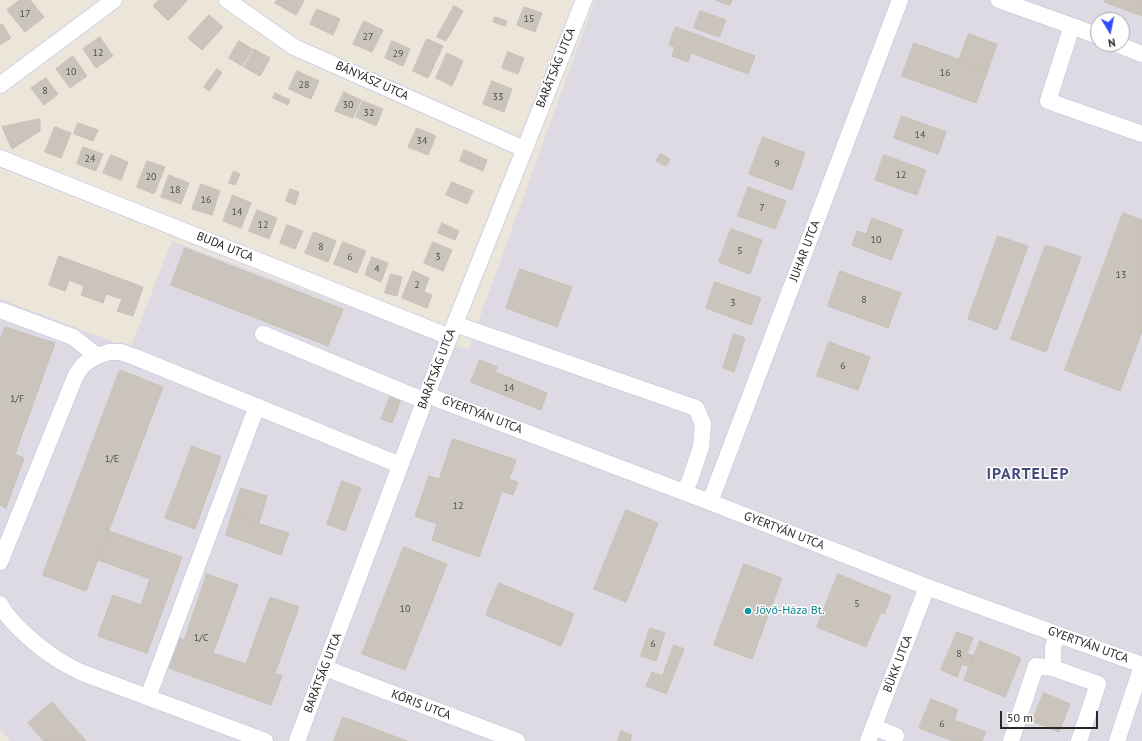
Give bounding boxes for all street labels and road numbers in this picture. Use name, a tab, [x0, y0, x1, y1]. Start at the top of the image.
street label: BARÁTSÁG UTCA	[533, 26, 579, 110]
street label: BÁNYÁSZ UTCA	[333, 58, 411, 104]
street label: JUHAR UTCA	[787, 218, 823, 284]
street label: BUDA UTCA	[194, 229, 256, 265]
street label: BARÁTSÁG UTCA	[415, 327, 459, 411]
street label: GYERTYÁN UTCA	[440, 393, 524, 437]
street label: GYERTYÁN UTCA	[742, 509, 826, 553]
street label: GYERTYÁN UTCA	[1046, 624, 1130, 666]
street label: BARÁTSÁG UTCA	[301, 631, 345, 715]
street label: BÜKK UTCA	[881, 633, 915, 695]
street label: KŐRIS UTCA	[389, 687, 453, 723]

